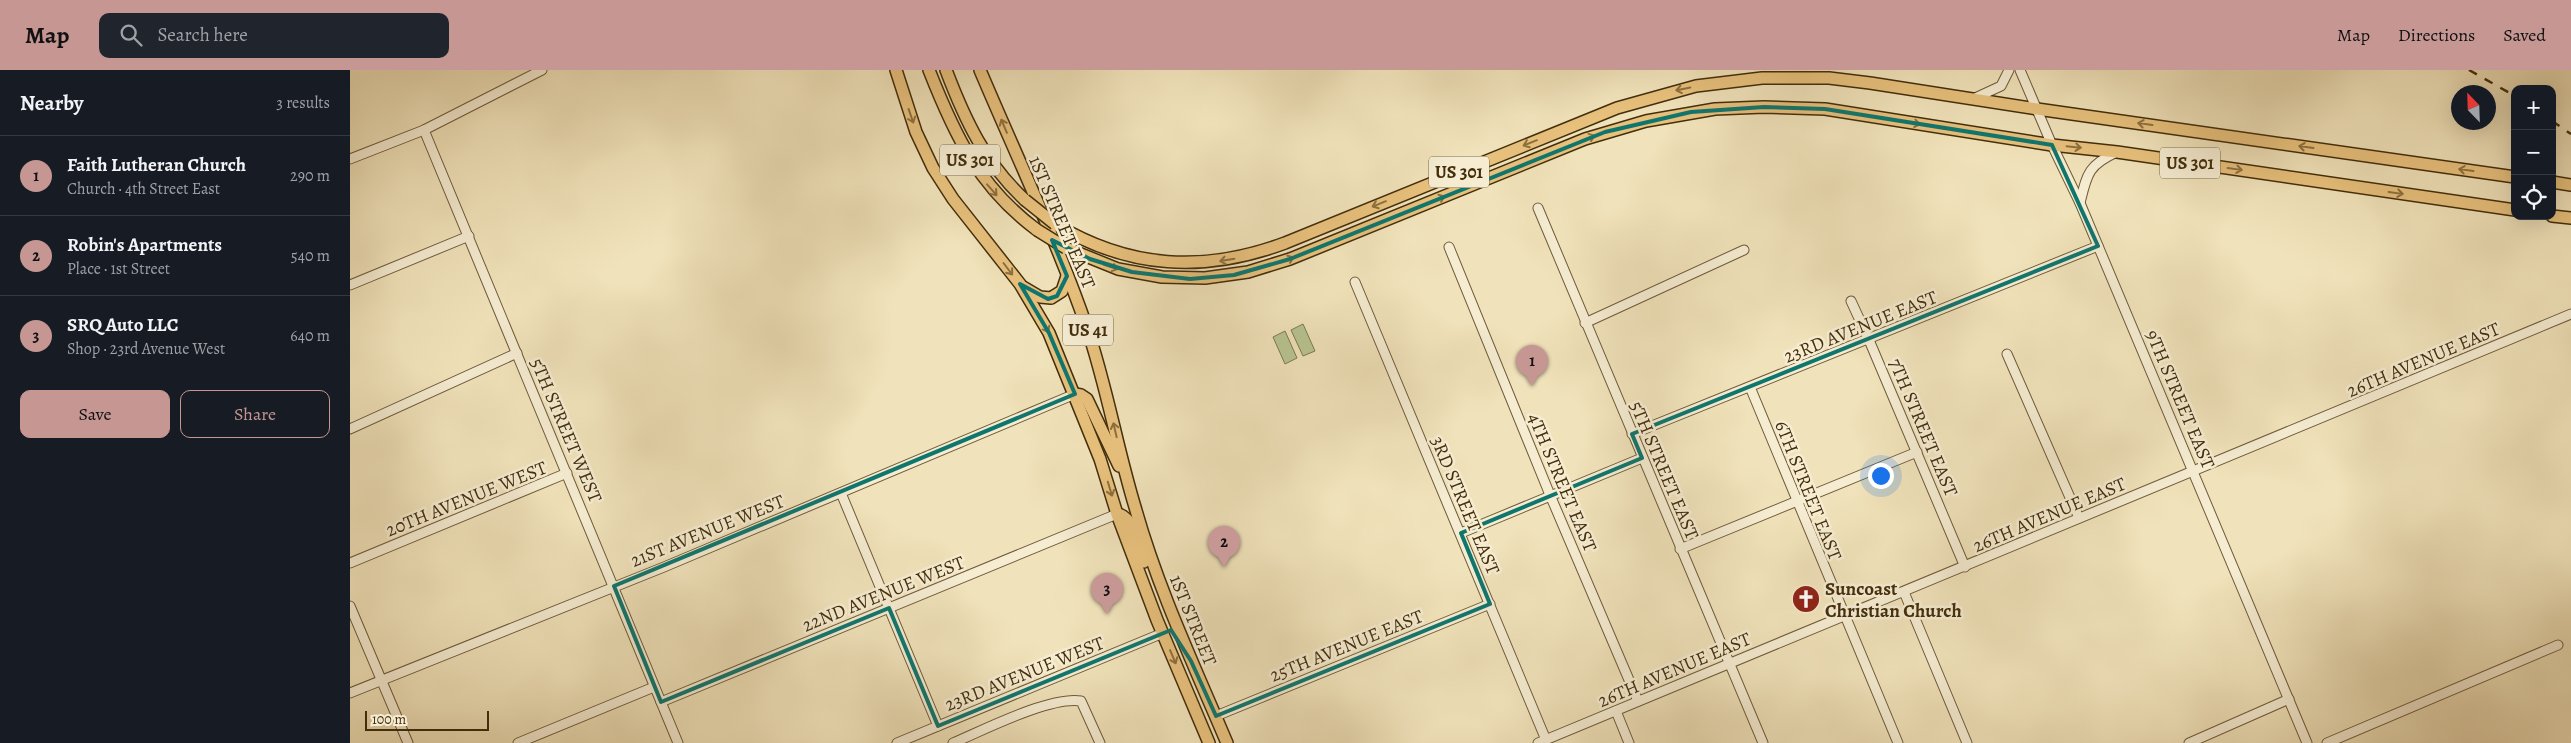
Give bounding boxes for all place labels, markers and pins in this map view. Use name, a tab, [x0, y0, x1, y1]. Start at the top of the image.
pin: 1	[1516, 345, 1548, 386]
pin: 2	[1208, 526, 1240, 567]
pin: 3	[1091, 573, 1123, 614]
place label: Suncoast Christian Church	[1825, 576, 1962, 624]
church icon: Suncoast Christian Church	[1791, 584, 1821, 614]

